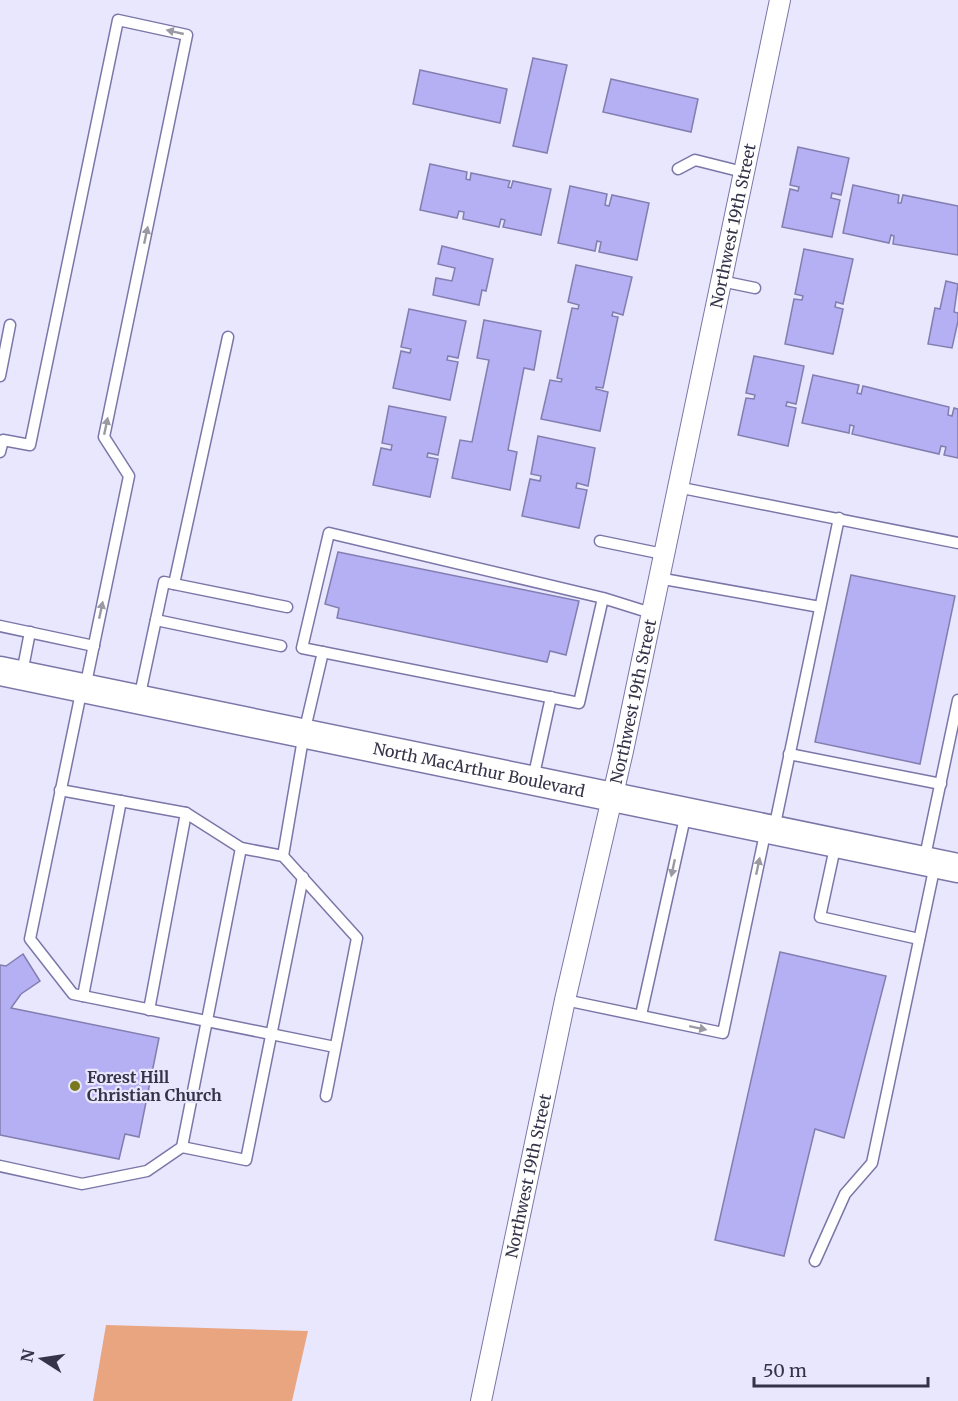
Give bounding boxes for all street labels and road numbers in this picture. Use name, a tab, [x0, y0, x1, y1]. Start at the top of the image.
street label: Northwest 19th Street	[706, 141, 760, 310]
street label: Northwest 19th Street	[606, 617, 660, 786]
street label: North MacArthur Boulevard	[371, 738, 587, 801]
street label: Northwest 19th Street	[501, 1091, 555, 1260]

